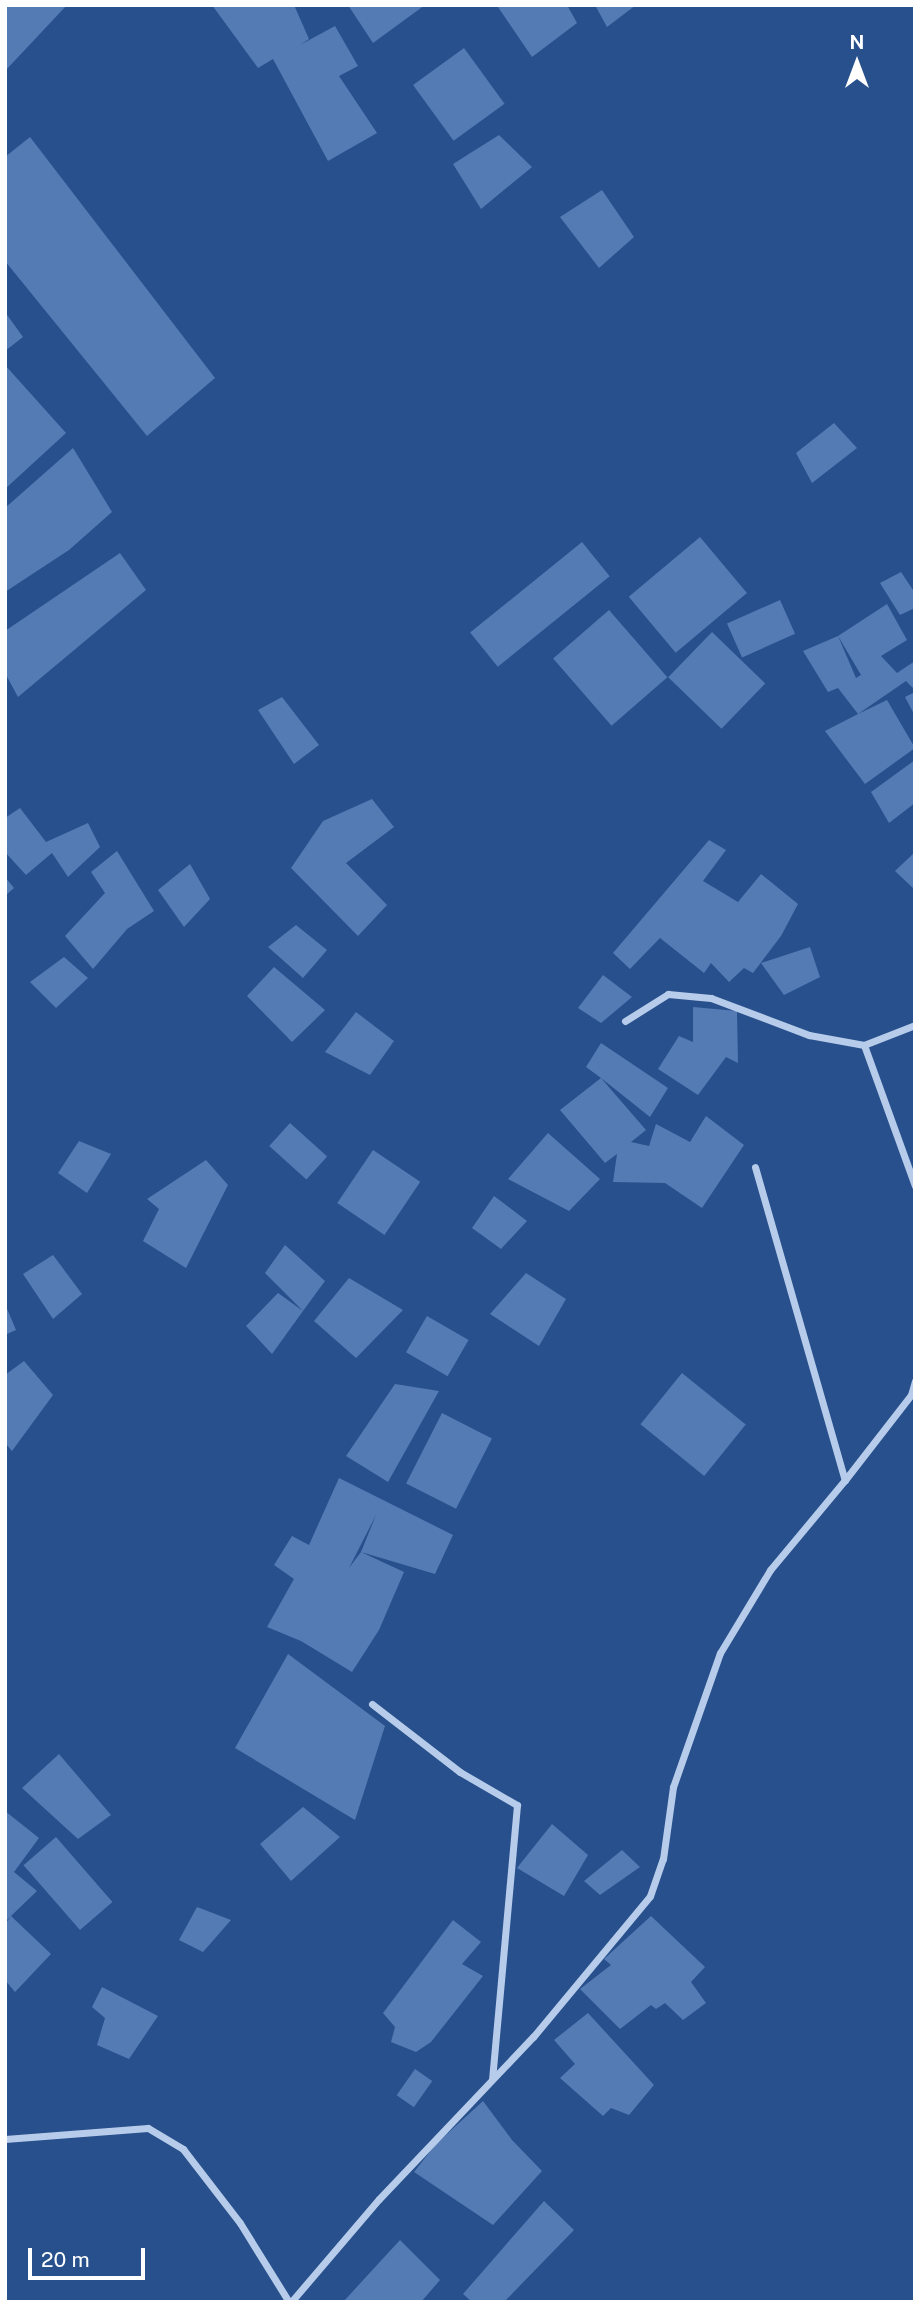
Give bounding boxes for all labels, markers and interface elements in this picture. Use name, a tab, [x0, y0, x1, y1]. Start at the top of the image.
north arrow	[822, 28, 892, 98]
text: N	[850, 31, 864, 53]
scale bar	[32, 2234, 149, 2278]
text: 20 m	[41, 2247, 90, 2272]

